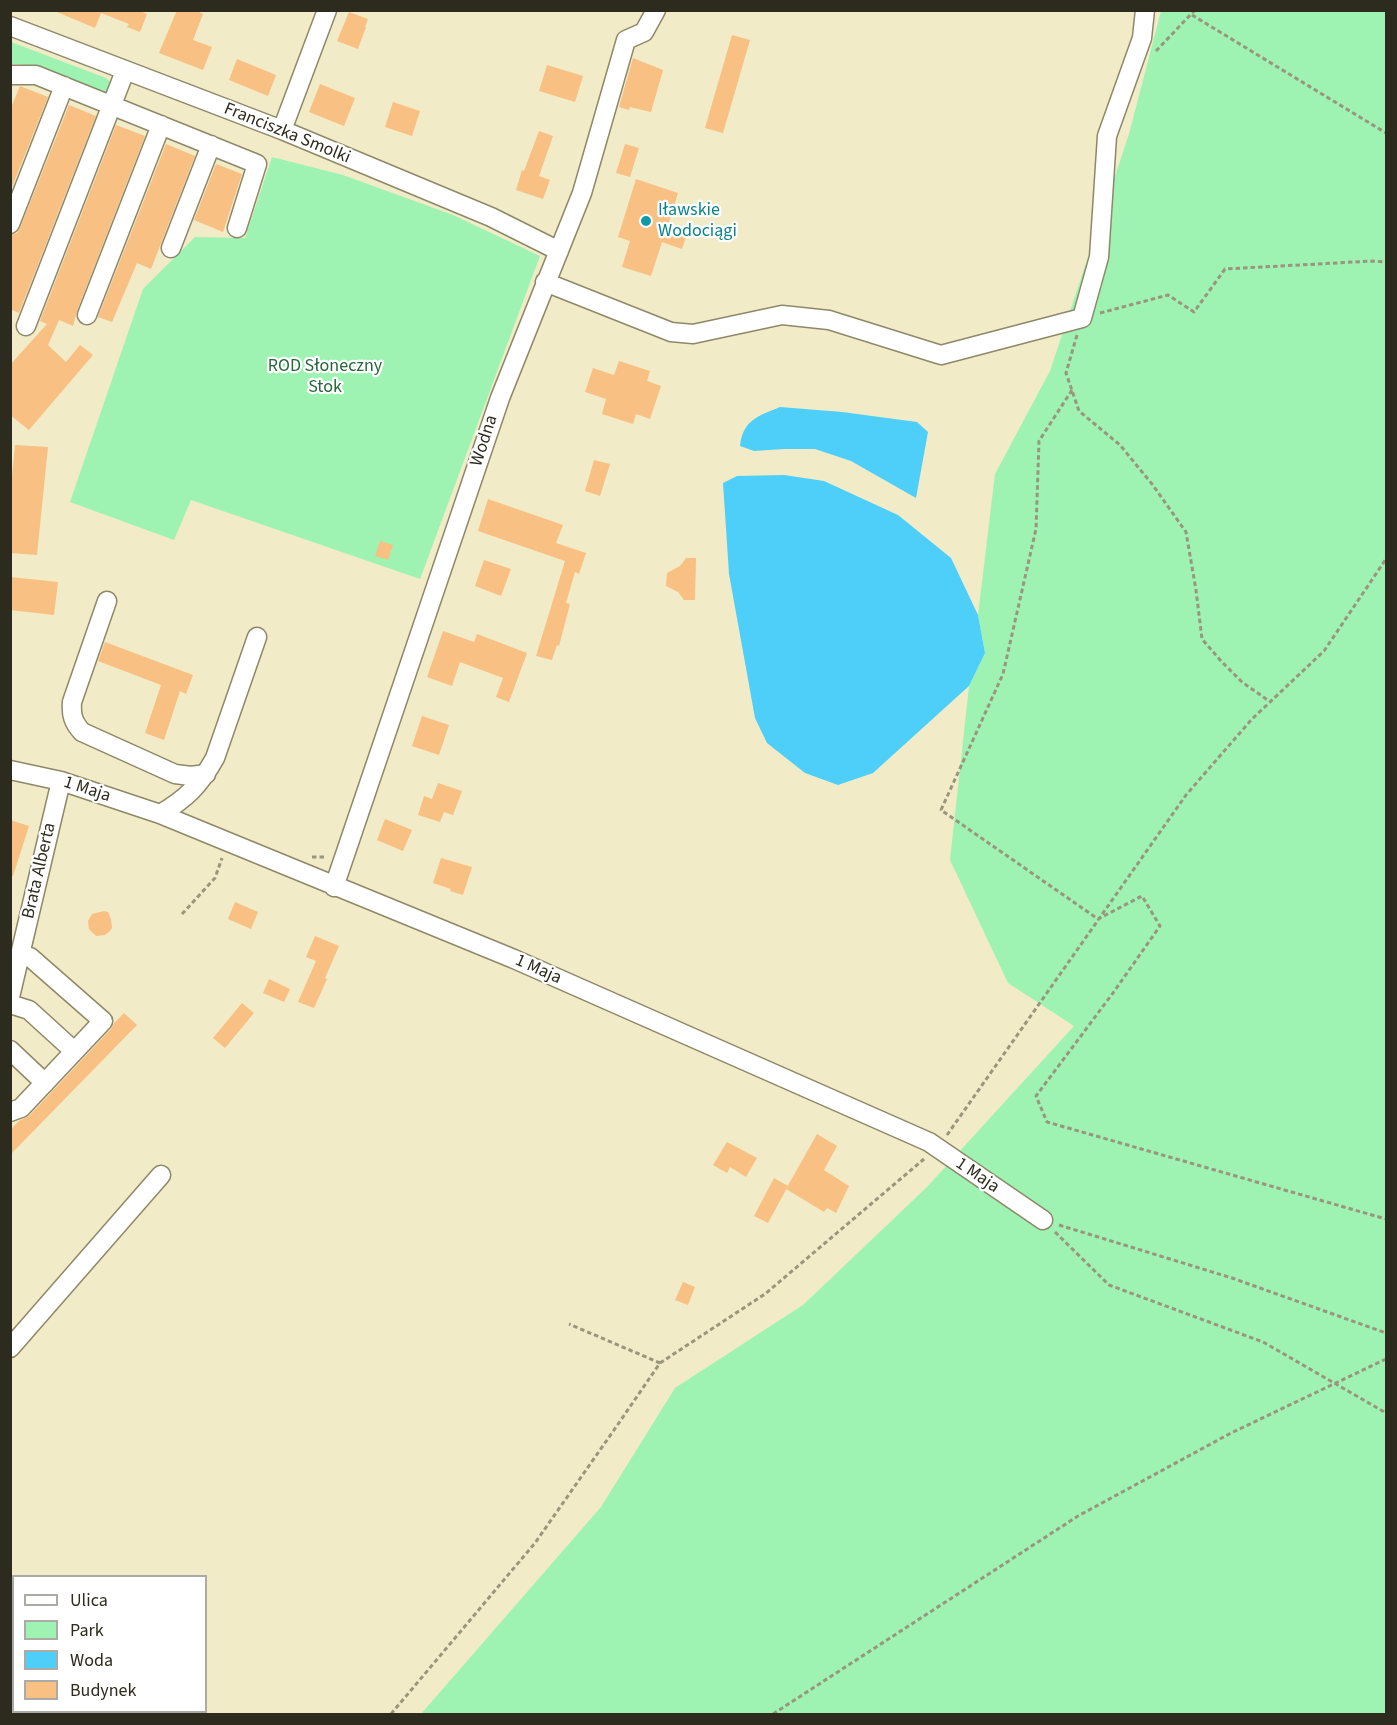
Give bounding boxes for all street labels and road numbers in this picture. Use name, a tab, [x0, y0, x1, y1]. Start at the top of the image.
street label: Franciszka Smolki	[221, 99, 353, 169]
street label: Wodna	[467, 413, 503, 469]
street label: 1 Maja	[61, 772, 113, 808]
street label: Brata Alberta	[18, 821, 62, 921]
street label: 1 Maja	[512, 950, 564, 990]
street label: 1 Maja	[951, 1154, 1003, 1198]

